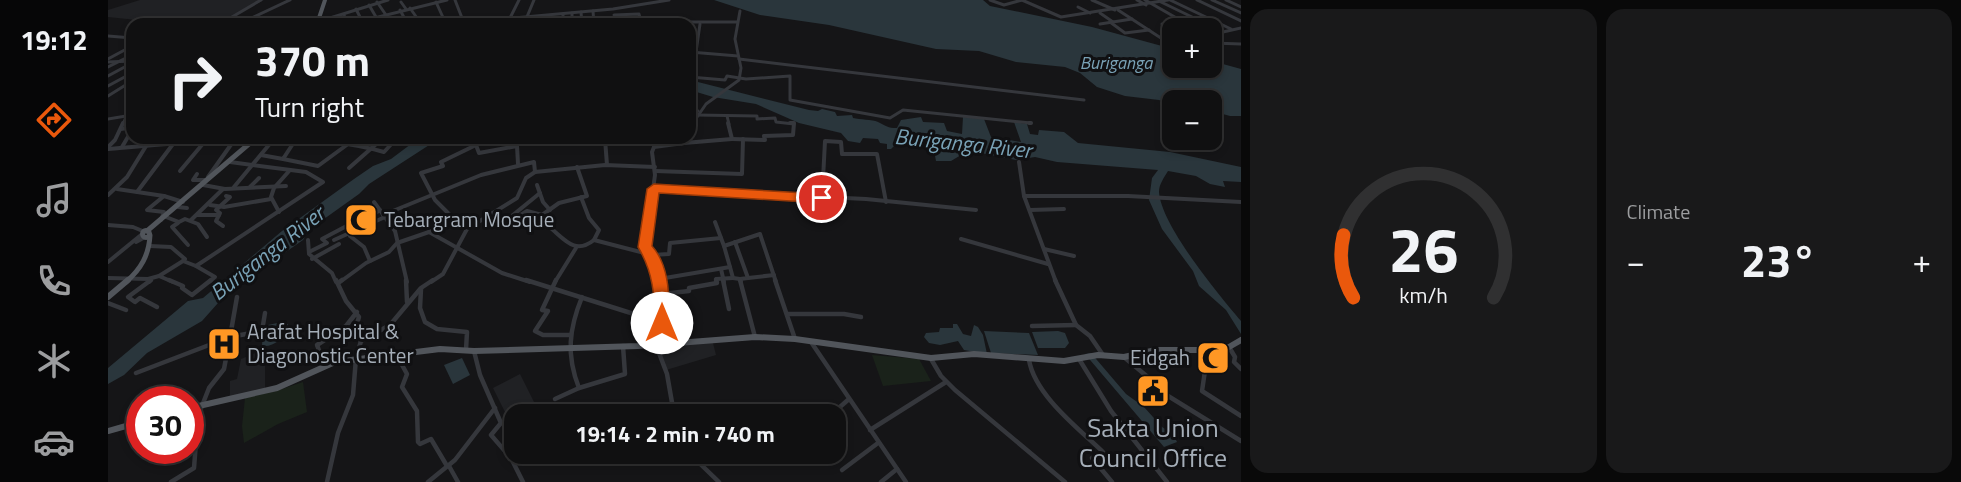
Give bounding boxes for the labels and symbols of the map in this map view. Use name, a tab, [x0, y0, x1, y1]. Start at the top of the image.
water label: Buriganga	[1080, 49, 1153, 76]
water label: Buriganga River	[893, 119, 1036, 167]
pin	[796, 172, 847, 223]
water label: Buriganga River	[202, 195, 334, 309]
mosque icon: Tebargram Mosque	[343, 202, 379, 238]
place label: Tebargram Mosque	[384, 203, 554, 235]
position arrow	[630, 291, 694, 355]
place label: Arafat Hospital & Diagonostic Center	[247, 315, 414, 371]
hospital icon: Arafat Hospital & Diagonostic Center	[206, 326, 242, 362]
mosque icon: Eidgah	[1195, 340, 1231, 376]
place label: Eidgah	[1130, 341, 1190, 373]
public building icon: Sakta Union Council Office	[1135, 373, 1171, 409]
speed limit sign: 30	[126, 386, 204, 464]
place label: Sakta Union Council Office	[1079, 408, 1227, 477]

